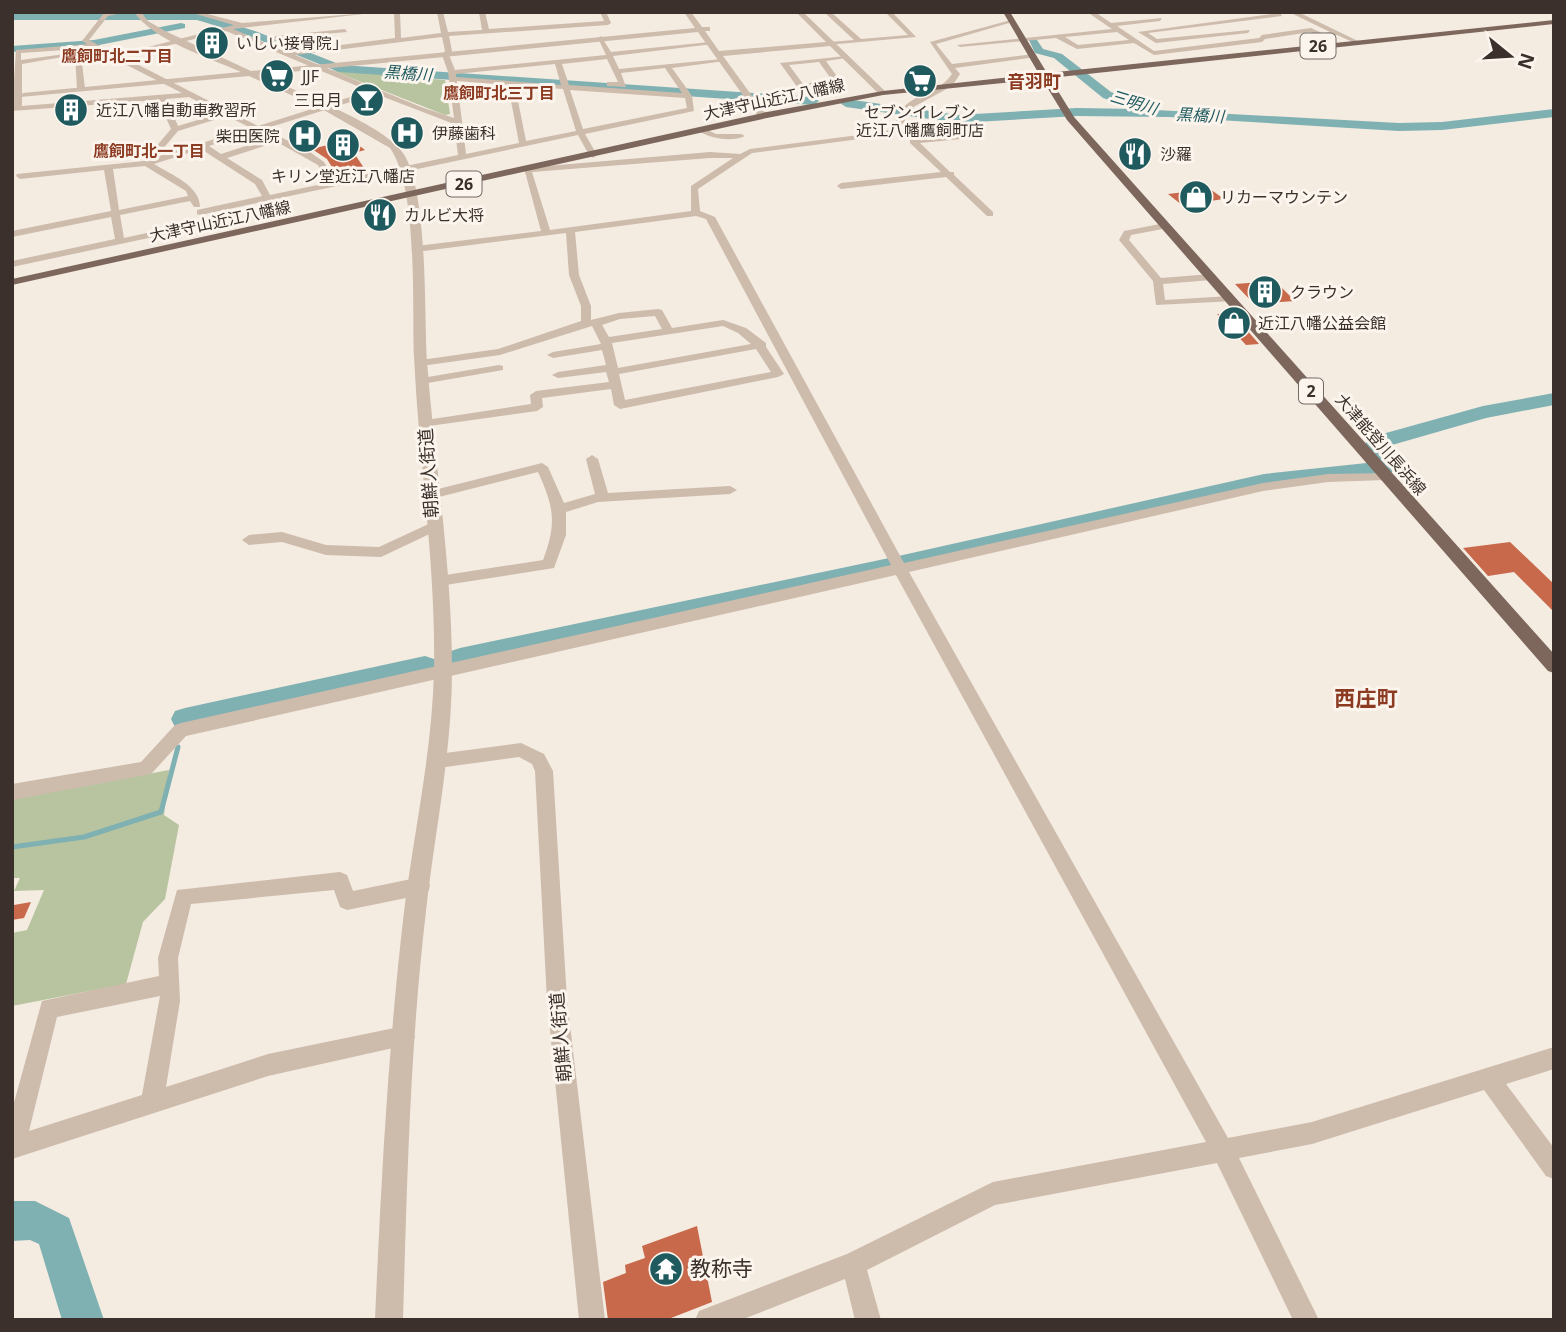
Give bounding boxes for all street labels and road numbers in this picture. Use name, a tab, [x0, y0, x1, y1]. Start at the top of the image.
road number: 26	[1300, 34, 1336, 58]
street label: 大津守山近江八幡線	[701, 73, 847, 125]
road number: 26	[447, 172, 482, 196]
street label: 大津守山近江八幡線	[147, 195, 293, 247]
road number: 2	[1299, 378, 1323, 404]
street label: 大津能登川長浜線	[1331, 388, 1431, 500]
street label: 朝鮮人街道	[413, 427, 443, 519]
street label: 朝鮮人街道	[544, 991, 576, 1083]

